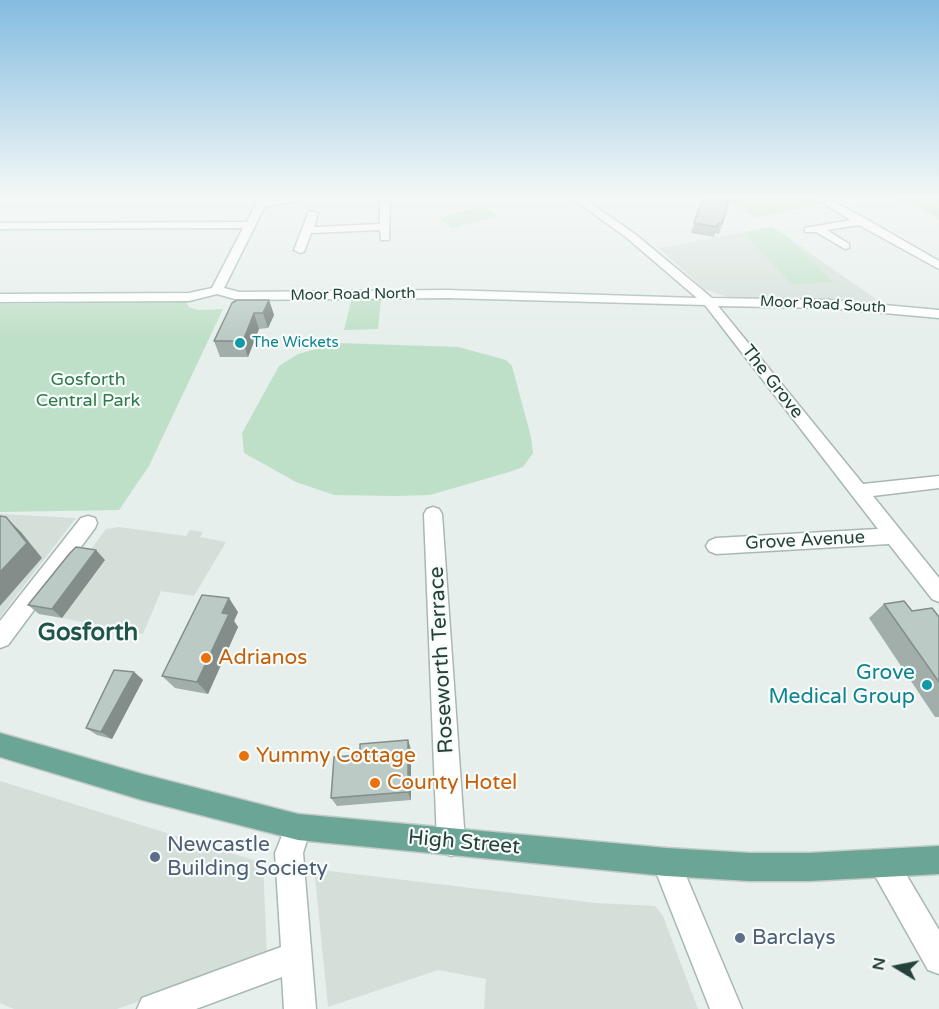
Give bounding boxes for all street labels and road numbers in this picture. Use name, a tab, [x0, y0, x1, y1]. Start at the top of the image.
street label: Moor Road North	[290, 285, 416, 305]
street label: Moor Road South	[760, 293, 886, 317]
street label: The Grove	[737, 341, 807, 423]
street label: Grove Avenue	[745, 527, 865, 555]
street label: Roseworth Terrace	[425, 566, 459, 754]
street label: High Street	[407, 826, 521, 860]

